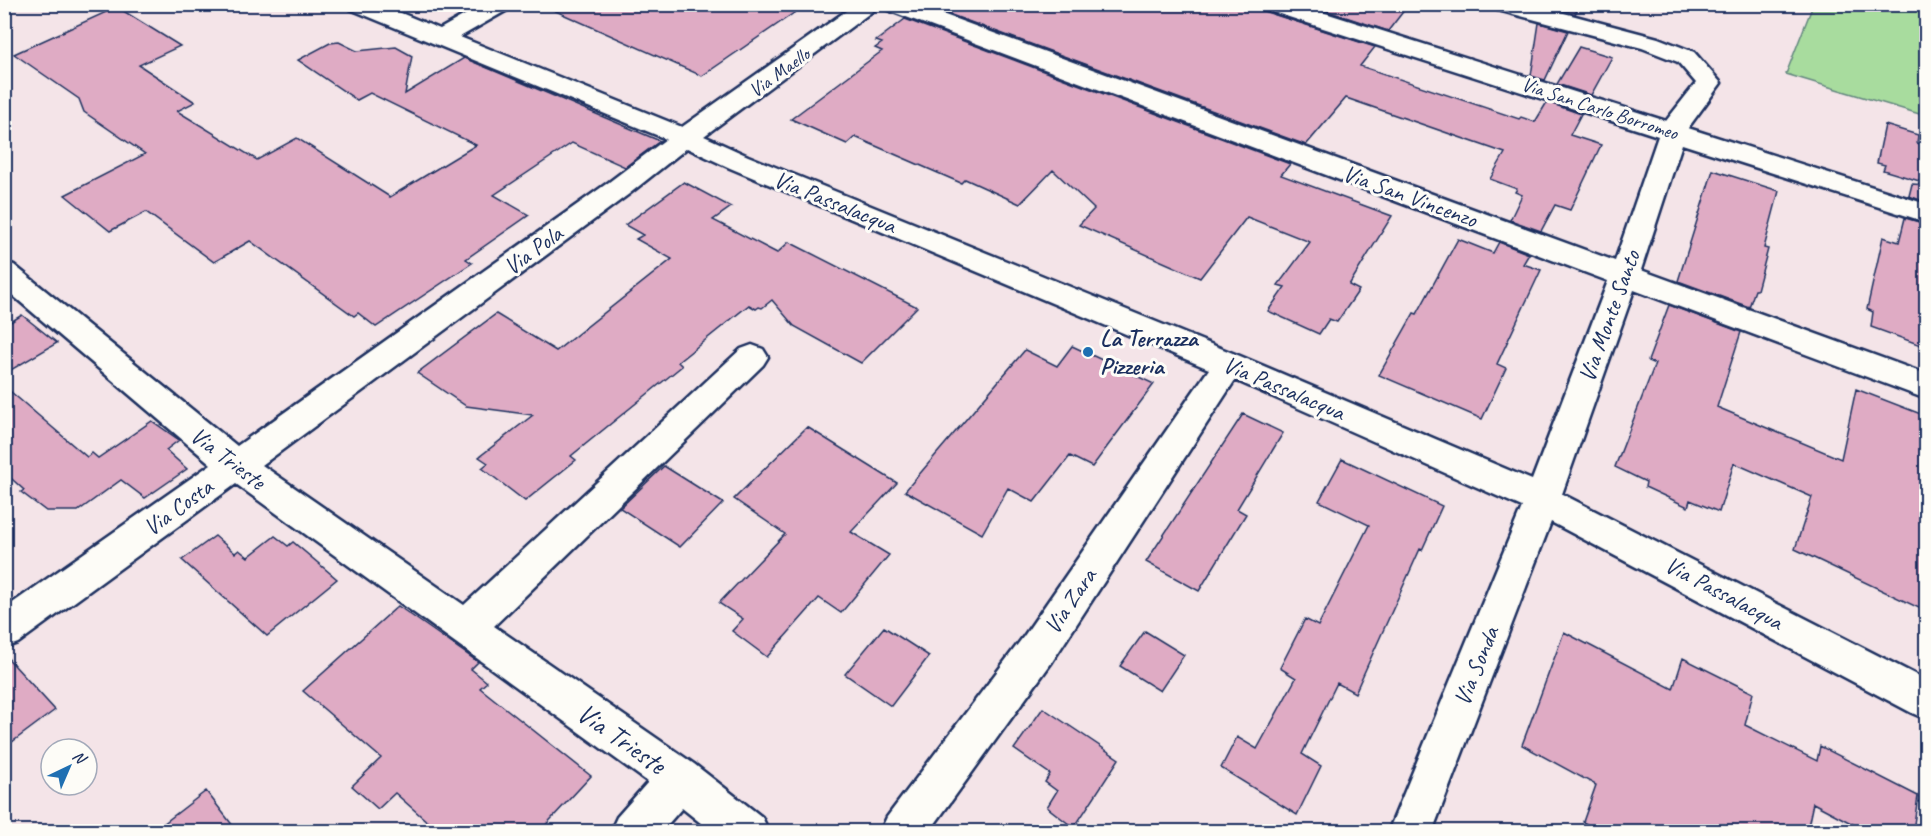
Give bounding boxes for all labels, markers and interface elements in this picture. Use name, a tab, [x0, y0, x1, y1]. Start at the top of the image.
street label: Via Maello	[744, 41, 816, 103]
street label: Via San Carlo Borromeo	[1519, 71, 1682, 146]
street label: Via San Vincenzo	[1339, 158, 1483, 235]
street label: Via Passalacqua	[770, 164, 902, 241]
street label: Via Pola	[498, 218, 570, 281]
street label: Via Monte Santo	[1571, 245, 1647, 386]
place label: La Terrazza Pizzeria	[1100, 323, 1200, 381]
marker: La Terrazza Pizzeria	[1081, 345, 1095, 359]
street label: Via Passalacqua	[1219, 349, 1351, 428]
street label: Via Trieste	[185, 420, 273, 497]
street label: Via Costa	[137, 471, 220, 542]
street label: Via Passalacqua	[1660, 549, 1789, 637]
street label: Via Zara	[1037, 561, 1104, 640]
street label: Via Sonda	[1447, 621, 1506, 710]
street label: Via Trieste	[570, 695, 675, 783]
north arrow	[39, 737, 99, 797]
text: N	[68, 746, 91, 770]

